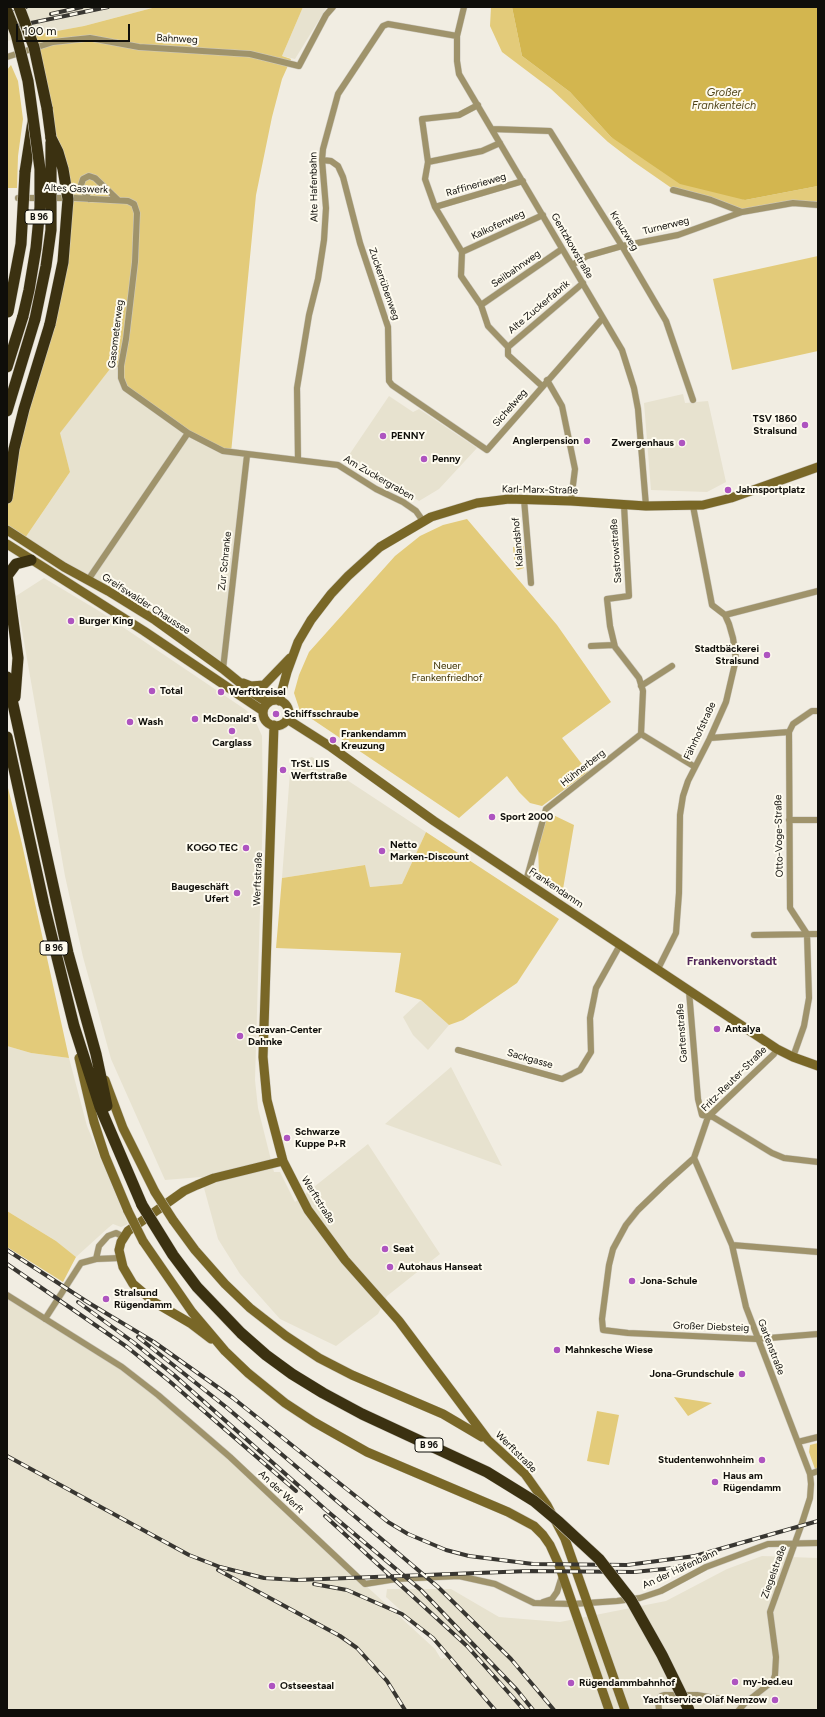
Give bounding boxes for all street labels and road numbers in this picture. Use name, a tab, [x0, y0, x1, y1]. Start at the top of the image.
street label: Bahnweg	[156, 32, 198, 46]
street label: Alte Hafenbahn	[307, 152, 321, 222]
street label: Raffinerieweg	[444, 171, 508, 199]
street label: Altes Gaswerk	[44, 182, 108, 196]
street label: Kalkofenweg	[469, 207, 527, 243]
street label: Kreuzweg	[607, 209, 641, 253]
road number: B 96	[25, 210, 53, 224]
street label: Gentzkowstraße	[548, 211, 596, 281]
street label: Turnerweg	[642, 214, 690, 238]
street label: Zuckerrübenweg	[366, 246, 402, 322]
street label: Seilbahnweg	[489, 248, 543, 290]
street label: Alte Zuckerfabrik	[506, 278, 572, 336]
street label: Gasometerweg	[106, 299, 126, 369]
street label: Sichelweg	[490, 387, 530, 429]
street label: Am Zuckergraben	[341, 453, 417, 503]
street label: Karl-Marx-Straße	[502, 483, 578, 497]
street label: Kalandshof	[510, 517, 526, 567]
street label: Sastrowstraße	[608, 518, 624, 584]
street label: Zur Schranke	[216, 531, 234, 591]
street label: Greifswalder Chaussee	[100, 571, 192, 637]
street label: Fährhofstraße	[681, 700, 719, 762]
street label: Hühnerberg	[558, 747, 608, 789]
street label: Otto-Voge-Straße	[772, 795, 786, 877]
street label: Werftstraße	[251, 852, 265, 906]
street label: Frankendamm	[526, 865, 586, 911]
road number: B 96	[40, 941, 68, 955]
street label: Gartenstraße	[674, 1003, 690, 1063]
street label: Fritz-Reuter-Straße	[699, 1044, 769, 1114]
street label: Sackgasse	[506, 1047, 554, 1071]
street label: Werftstraße	[299, 1174, 337, 1226]
street label: Gartenstraße	[755, 1317, 787, 1377]
street label: Großer Diebsteig	[673, 1320, 749, 1334]
street label: Werftstraße	[493, 1429, 539, 1475]
road number: B 96	[415, 1438, 443, 1452]
street label: An der Werft	[256, 1468, 306, 1516]
street label: Ziegelstraße	[759, 1544, 789, 1600]
street label: An der Hafenbahn	[641, 1546, 719, 1592]

